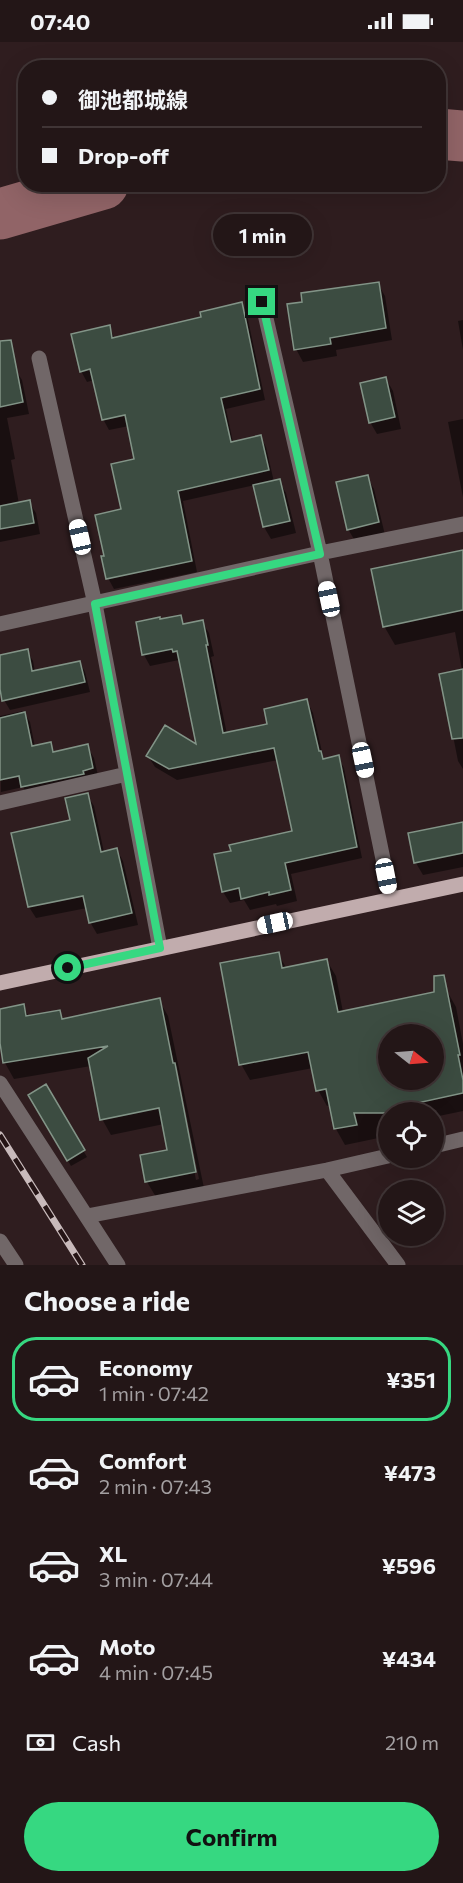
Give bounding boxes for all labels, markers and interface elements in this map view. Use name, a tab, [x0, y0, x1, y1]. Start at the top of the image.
text: 07:40	[30, 8, 90, 35]
text: 御池都城線	[78, 86, 188, 113]
text: Drop-off	[78, 142, 169, 169]
callout: 1 min	[212, 215, 312, 257]
text: 1 min	[239, 223, 286, 247]
route end	[248, 288, 275, 315]
car	[67, 517, 93, 557]
car	[316, 580, 342, 618]
car	[350, 741, 376, 779]
car	[374, 857, 398, 895]
car	[256, 910, 294, 936]
route start	[54, 954, 81, 981]
north arrow	[378, 1024, 444, 1090]
map controls	[378, 1024, 444, 1246]
button: locate	[378, 1102, 444, 1168]
button: layers	[378, 1180, 444, 1246]
text: Choose a ride	[24, 1284, 190, 1317]
icon: car	[27, 1352, 81, 1406]
text: Economy	[99, 1354, 193, 1381]
text: ¥351	[386, 1366, 436, 1393]
text: 1 min · 07:42	[99, 1381, 209, 1405]
icon: car	[27, 1445, 81, 1499]
text: Comfort	[99, 1447, 187, 1474]
text: ¥473	[384, 1459, 436, 1486]
text: 2 min · 07:43	[99, 1474, 212, 1498]
icon: car	[27, 1538, 81, 1592]
text: XL	[99, 1540, 127, 1567]
text: ¥596	[382, 1552, 436, 1579]
text: 3 min · 07:44	[99, 1567, 213, 1591]
icon: car	[27, 1631, 81, 1685]
text: Moto	[99, 1633, 155, 1660]
text: ¥434	[382, 1645, 436, 1672]
text: 4 min · 07:45	[99, 1660, 213, 1684]
icon: cash	[24, 1726, 57, 1759]
text: Cash	[72, 1729, 121, 1756]
text: 210 m	[385, 1730, 439, 1754]
button: Confirm	[24, 1802, 439, 1871]

